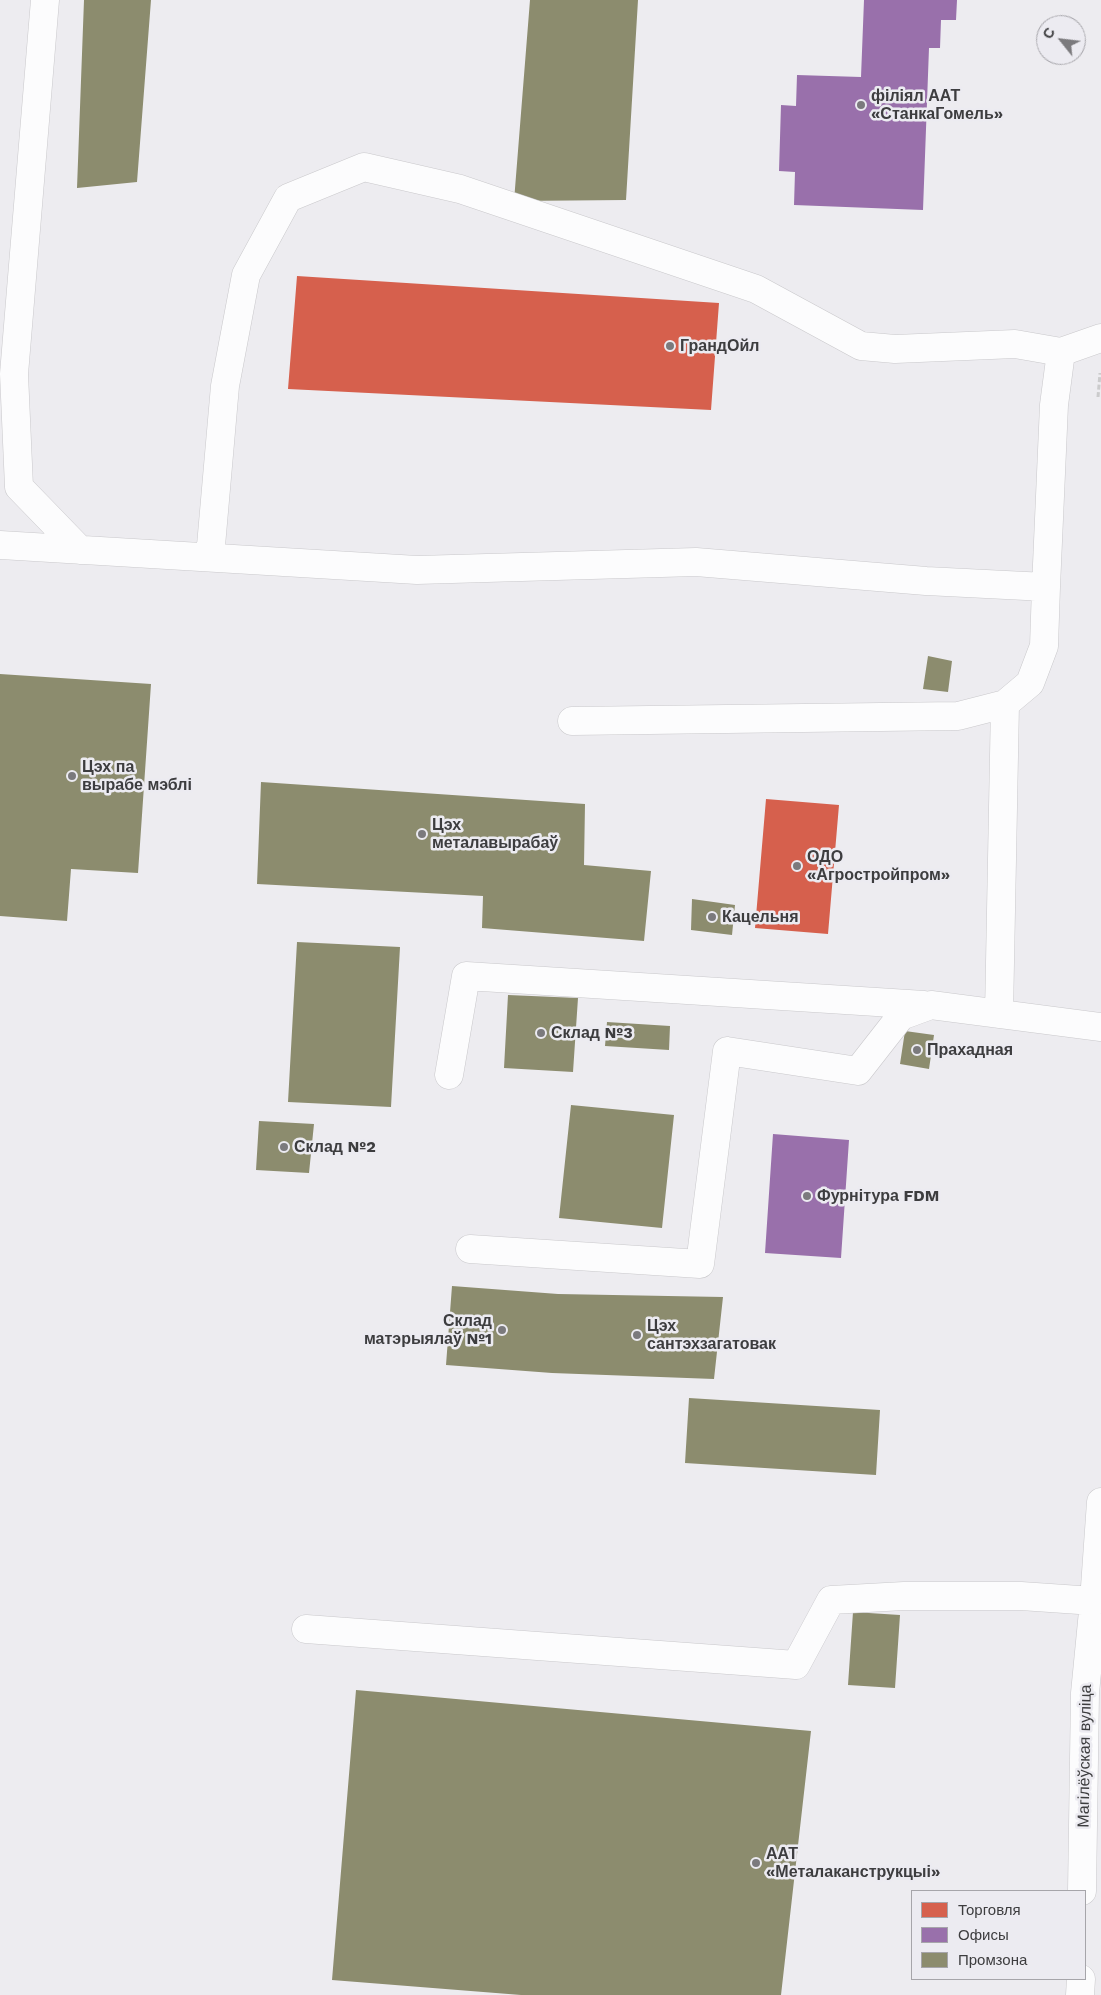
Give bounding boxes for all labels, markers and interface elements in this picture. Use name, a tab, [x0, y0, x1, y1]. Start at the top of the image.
north arrow	[1036, 15, 1086, 65]
text: С	[1039, 25, 1058, 42]
place label: філіял ААТ «СтанкаГомель»	[871, 86, 1003, 124]
marker: філіял ААТ «СтанкаГомель»	[855, 99, 867, 111]
place label: ГрандОйл	[680, 336, 759, 356]
marker: ГрандОйл	[664, 340, 676, 352]
place label: Цэх па вырабе мэблі	[82, 757, 192, 795]
marker: Цэх па вырабе мэблі	[66, 770, 78, 782]
place label: Цэх металавырабаў	[432, 815, 558, 853]
marker: Цэх металавырабаў	[416, 828, 428, 840]
place label: ОДО «Агростройпром»	[807, 847, 950, 885]
marker: ОДО «Агростройпром»	[791, 860, 803, 872]
place label: Кацельня	[722, 907, 799, 927]
marker: Кацельня	[706, 911, 718, 923]
place label: Склад №3	[551, 1023, 633, 1043]
marker: Склад №3	[535, 1027, 547, 1039]
place label: Прахадная	[927, 1040, 1013, 1060]
marker: Прахадная	[911, 1044, 923, 1056]
place label: Склад №2	[294, 1137, 376, 1157]
marker: Склад №2	[278, 1141, 290, 1153]
place label: Фурнітура FDM	[817, 1186, 939, 1206]
marker: Фурнітура FDM	[801, 1190, 813, 1202]
place label: Склад матэрыялаў №1	[364, 1311, 492, 1349]
place label: Цэх сантэхзагатовак	[647, 1316, 776, 1354]
marker: Склад матэрыялаў №1	[496, 1324, 508, 1336]
marker: Цэх сантэхзагатовак	[631, 1329, 643, 1341]
street label: Магілёўская вуліца	[1074, 1684, 1096, 1828]
place label: ААТ «Металаканструкцыі»	[766, 1844, 940, 1882]
marker: ААТ «Металаканструкцыі»	[750, 1857, 762, 1869]
legend	[911, 1890, 1086, 1980]
text: Торговля	[958, 1901, 1021, 1919]
text: Офисы	[958, 1926, 1009, 1944]
text: Промзона	[958, 1951, 1027, 1969]

